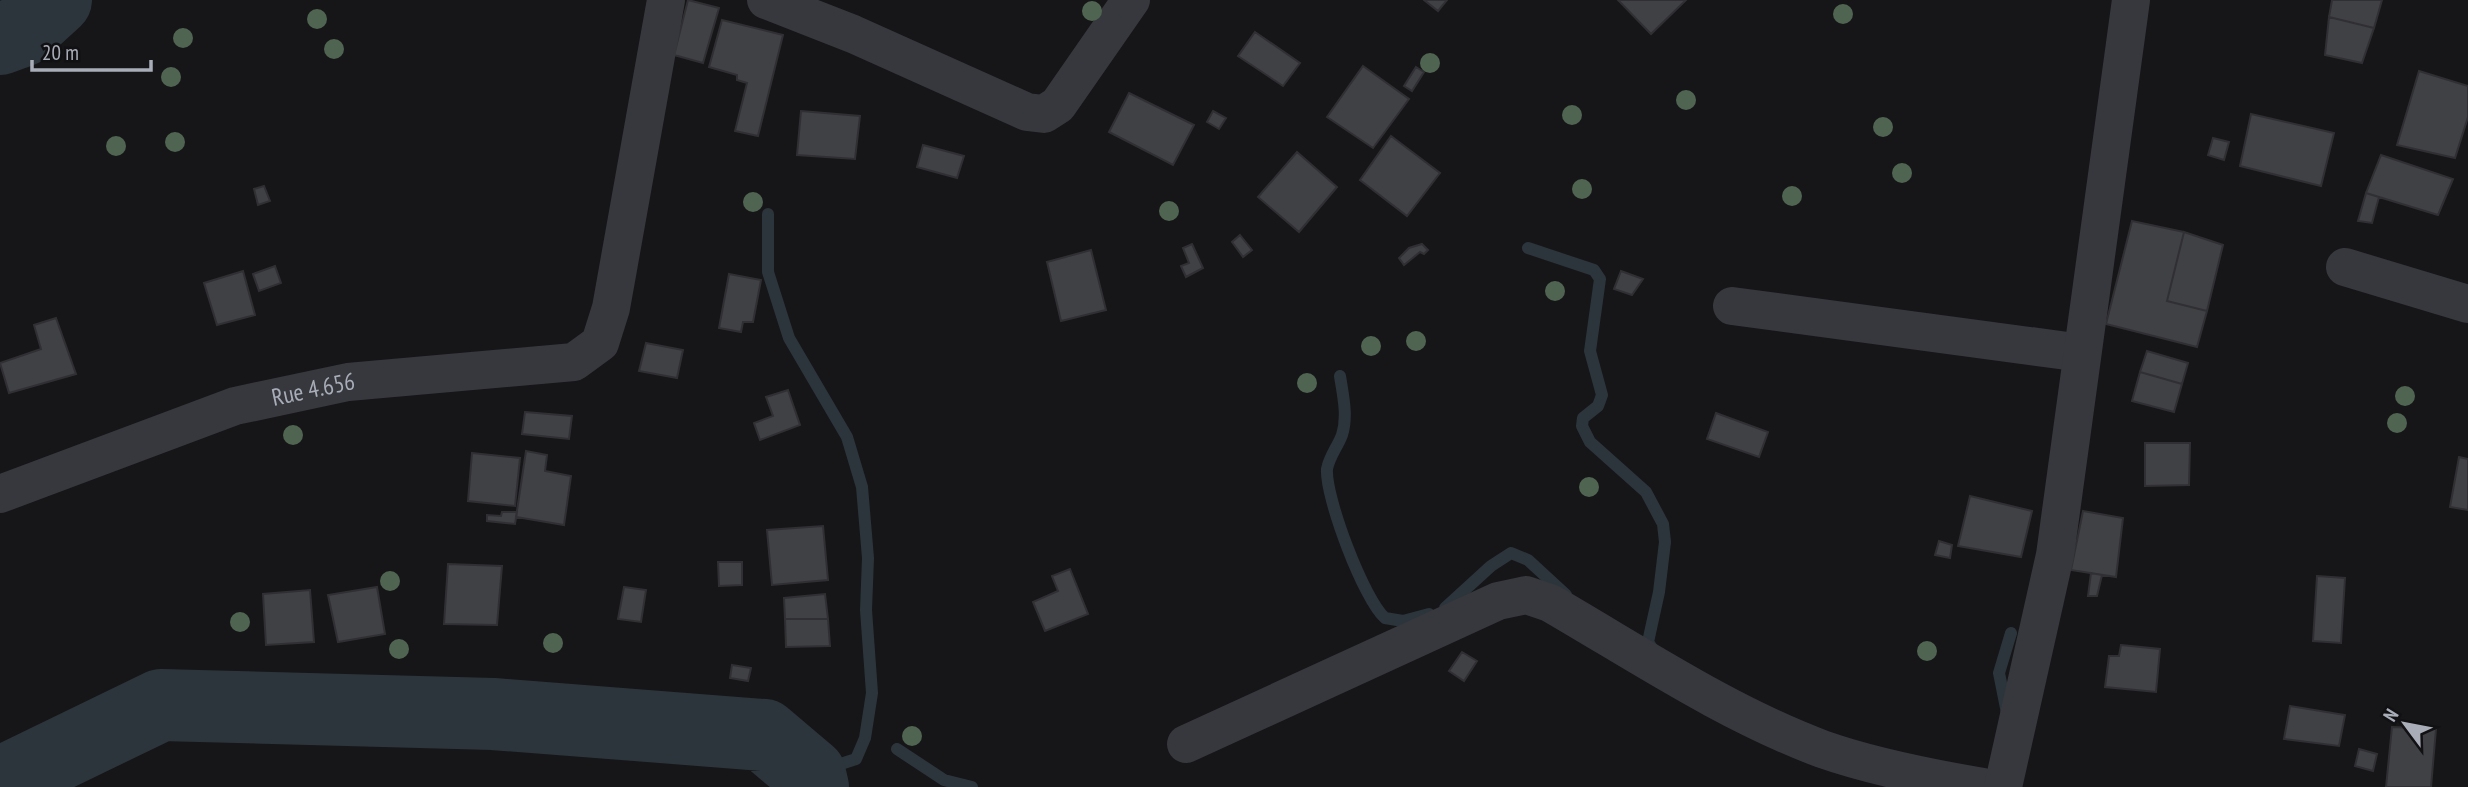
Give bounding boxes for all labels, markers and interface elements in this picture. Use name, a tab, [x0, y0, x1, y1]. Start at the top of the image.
scale bar	[32, 28, 150, 72]
text: 20 m	[42, 39, 79, 66]
street label: Rue 4.656	[269, 365, 356, 413]
north arrow	[2370, 689, 2440, 759]
text: N	[2378, 704, 2403, 726]

